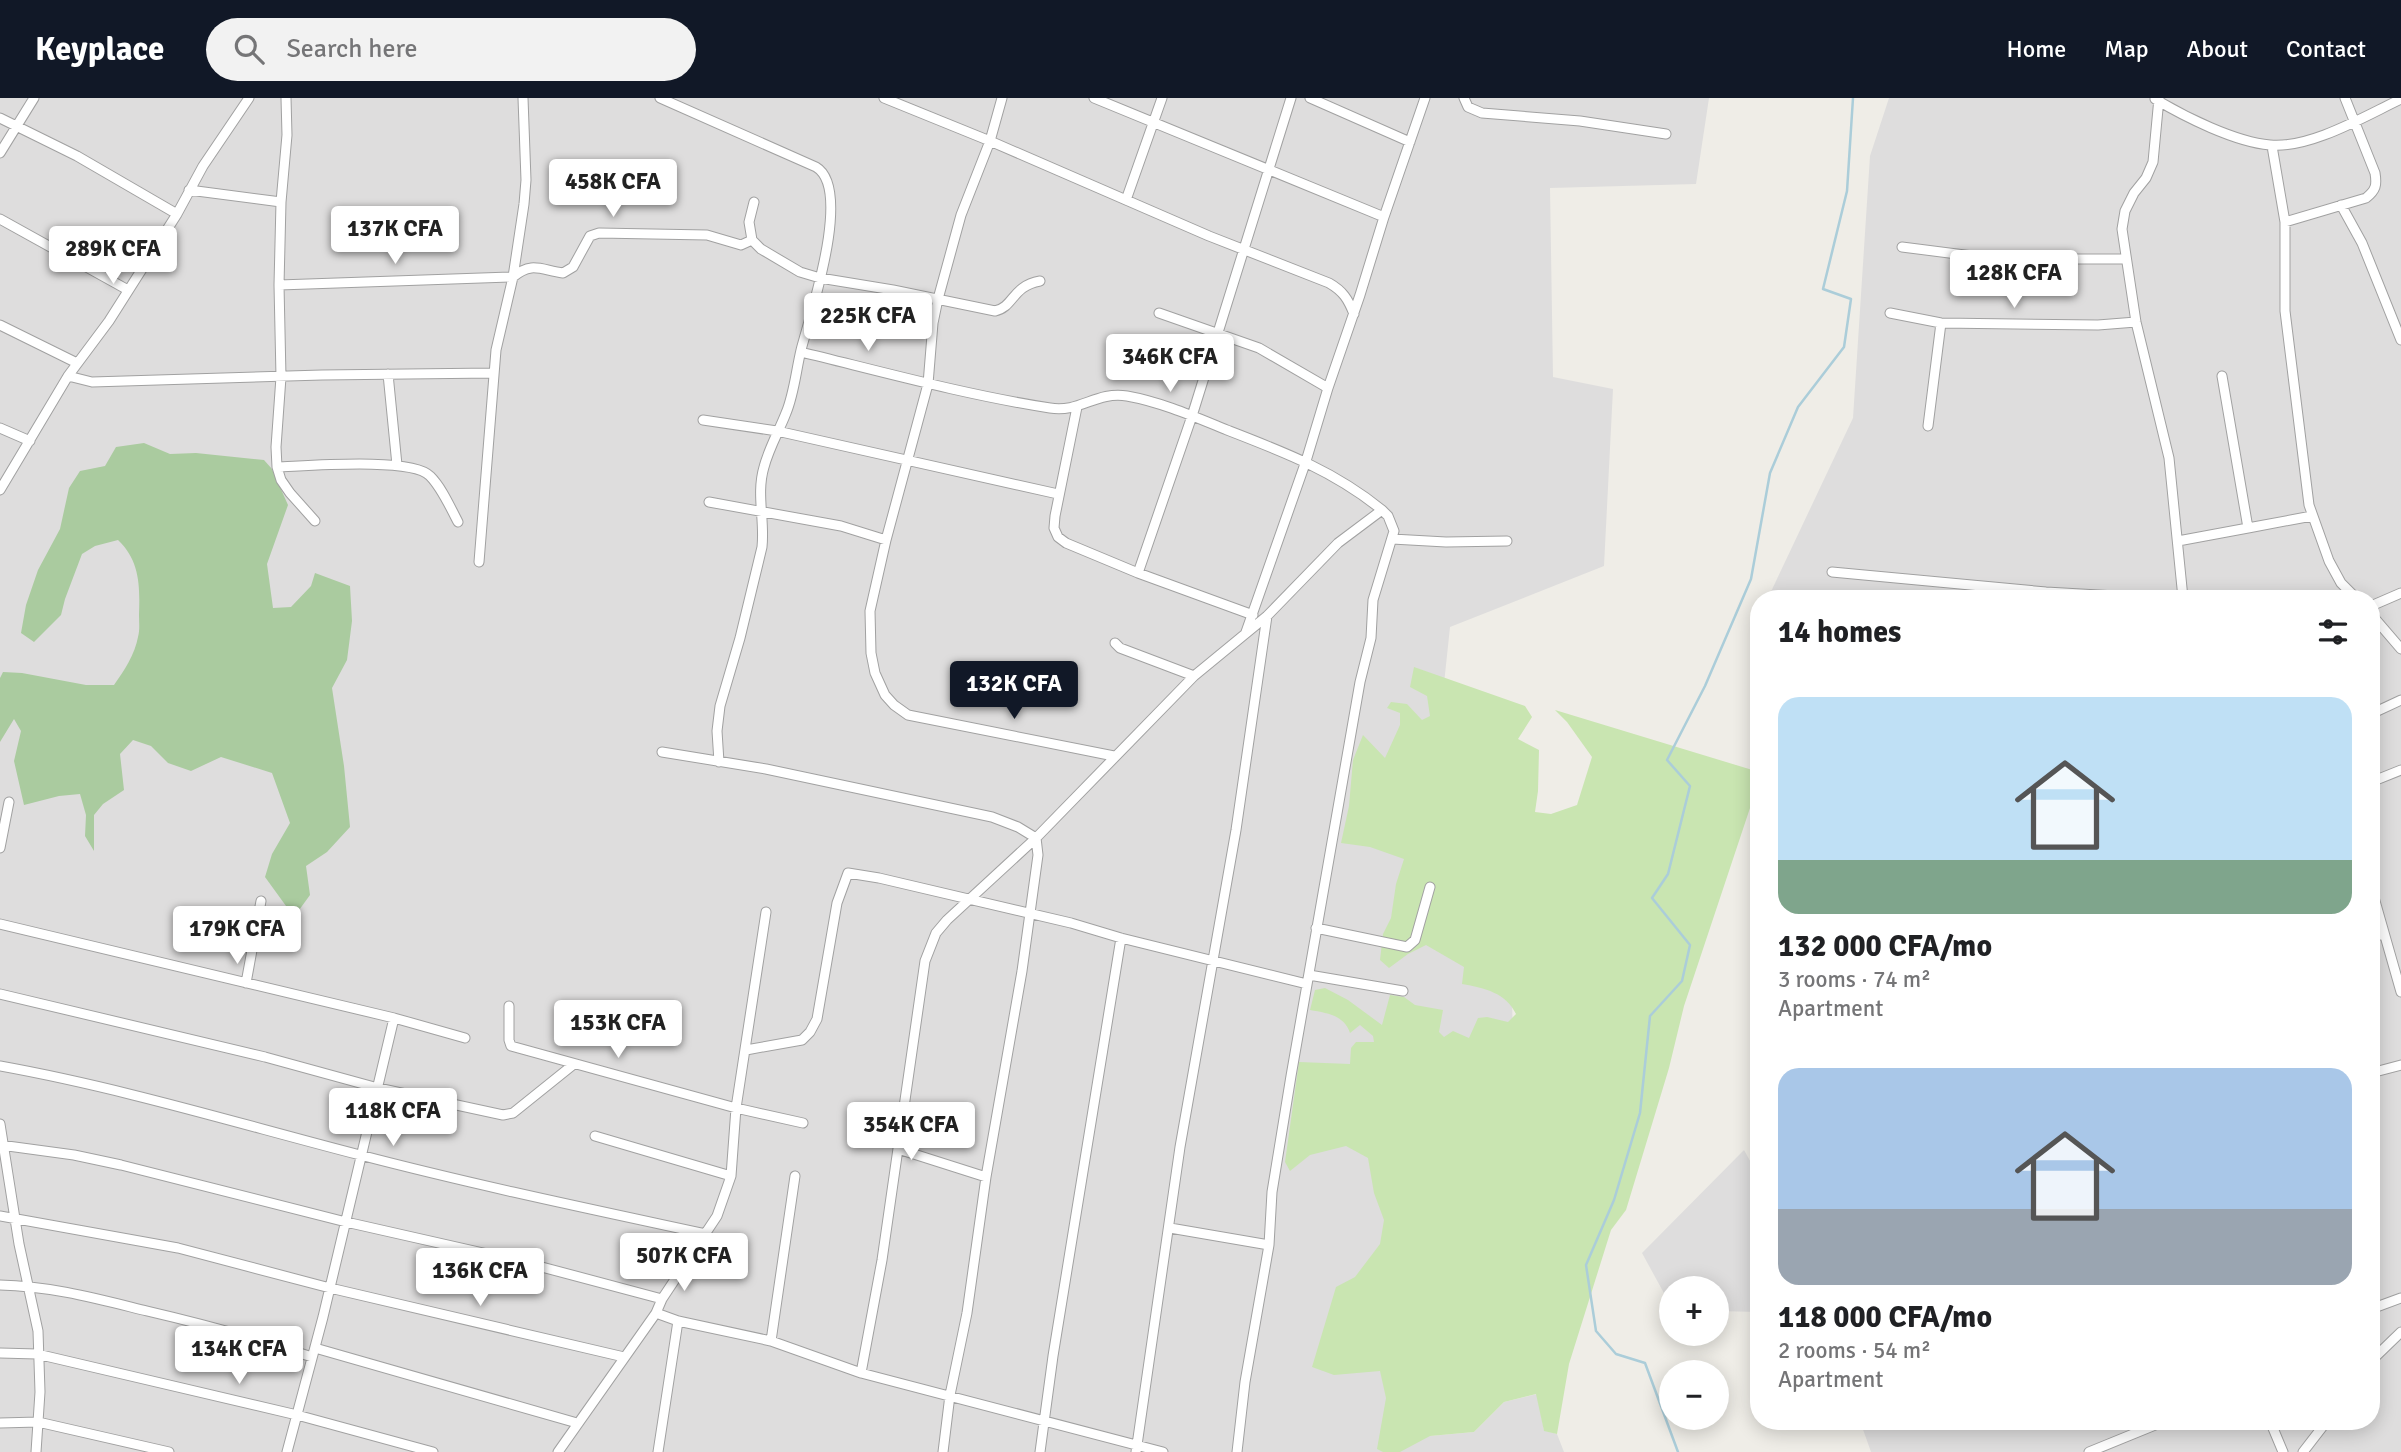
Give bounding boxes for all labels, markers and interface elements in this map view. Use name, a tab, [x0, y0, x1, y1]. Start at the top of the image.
search box	[206, 18, 696, 81]
text: Keyplace	[35, 29, 164, 70]
icon: search	[230, 30, 268, 68]
text: Search here	[286, 33, 418, 65]
text: Home	[2006, 34, 2066, 64]
text: Map	[2104, 34, 2149, 64]
text: About	[2187, 34, 2248, 64]
text: Contact	[2286, 34, 2366, 64]
pin: 458K CFA	[541, 159, 685, 219]
text: 458K CFA	[565, 167, 661, 196]
pin: 137K CFA	[323, 206, 467, 266]
text: 137K CFA	[347, 214, 443, 243]
pin: 289K CFA	[41, 226, 185, 286]
text: 289K CFA	[65, 234, 161, 263]
pin: 128K CFA	[1942, 250, 2086, 310]
text: 128K CFA	[1966, 258, 2062, 287]
pin: 225K CFA	[796, 294, 940, 353]
text: 225K CFA	[820, 301, 916, 330]
pin: 346K CFA	[1098, 334, 1242, 394]
text: 346K CFA	[1122, 342, 1218, 371]
icon: filters	[2314, 613, 2352, 651]
text: 14 homes	[1778, 614, 1901, 651]
pin: 132K CFA	[942, 662, 1086, 721]
text: 132K CFA	[966, 669, 1062, 698]
icon: home	[2002, 742, 2128, 868]
pin: 179K CFA	[165, 906, 309, 966]
text: 179K CFA	[189, 914, 285, 943]
text: 132 000 CFA/mo	[1778, 928, 1992, 965]
text: 3 rooms · 74 m²	[1778, 965, 1931, 994]
text: Apartment	[1778, 994, 1883, 1023]
pin: 153K CFA	[546, 1000, 690, 1060]
text: 153K CFA	[570, 1008, 666, 1037]
pin: 118K CFA	[321, 1088, 465, 1148]
text: 118K CFA	[345, 1096, 441, 1125]
pin: 354K CFA	[839, 1102, 983, 1162]
text: 354K CFA	[863, 1110, 959, 1139]
icon: home	[2002, 1113, 2128, 1239]
pin: 507K CFA	[612, 1234, 756, 1293]
text: 507K CFA	[636, 1241, 732, 1270]
pin: 136K CFA	[408, 1248, 552, 1308]
text: 136K CFA	[432, 1256, 528, 1285]
map controls	[1659, 1276, 1729, 1430]
button: +	[1659, 1276, 1729, 1346]
text: 118 000 CFA/mo	[1778, 1299, 1992, 1336]
pin: 134K CFA	[167, 1326, 311, 1386]
text: 134K CFA	[191, 1334, 287, 1363]
text: 2 rooms · 54 m²	[1778, 1336, 1931, 1365]
button: −	[1659, 1360, 1729, 1430]
text: Apartment	[1778, 1365, 1883, 1394]

